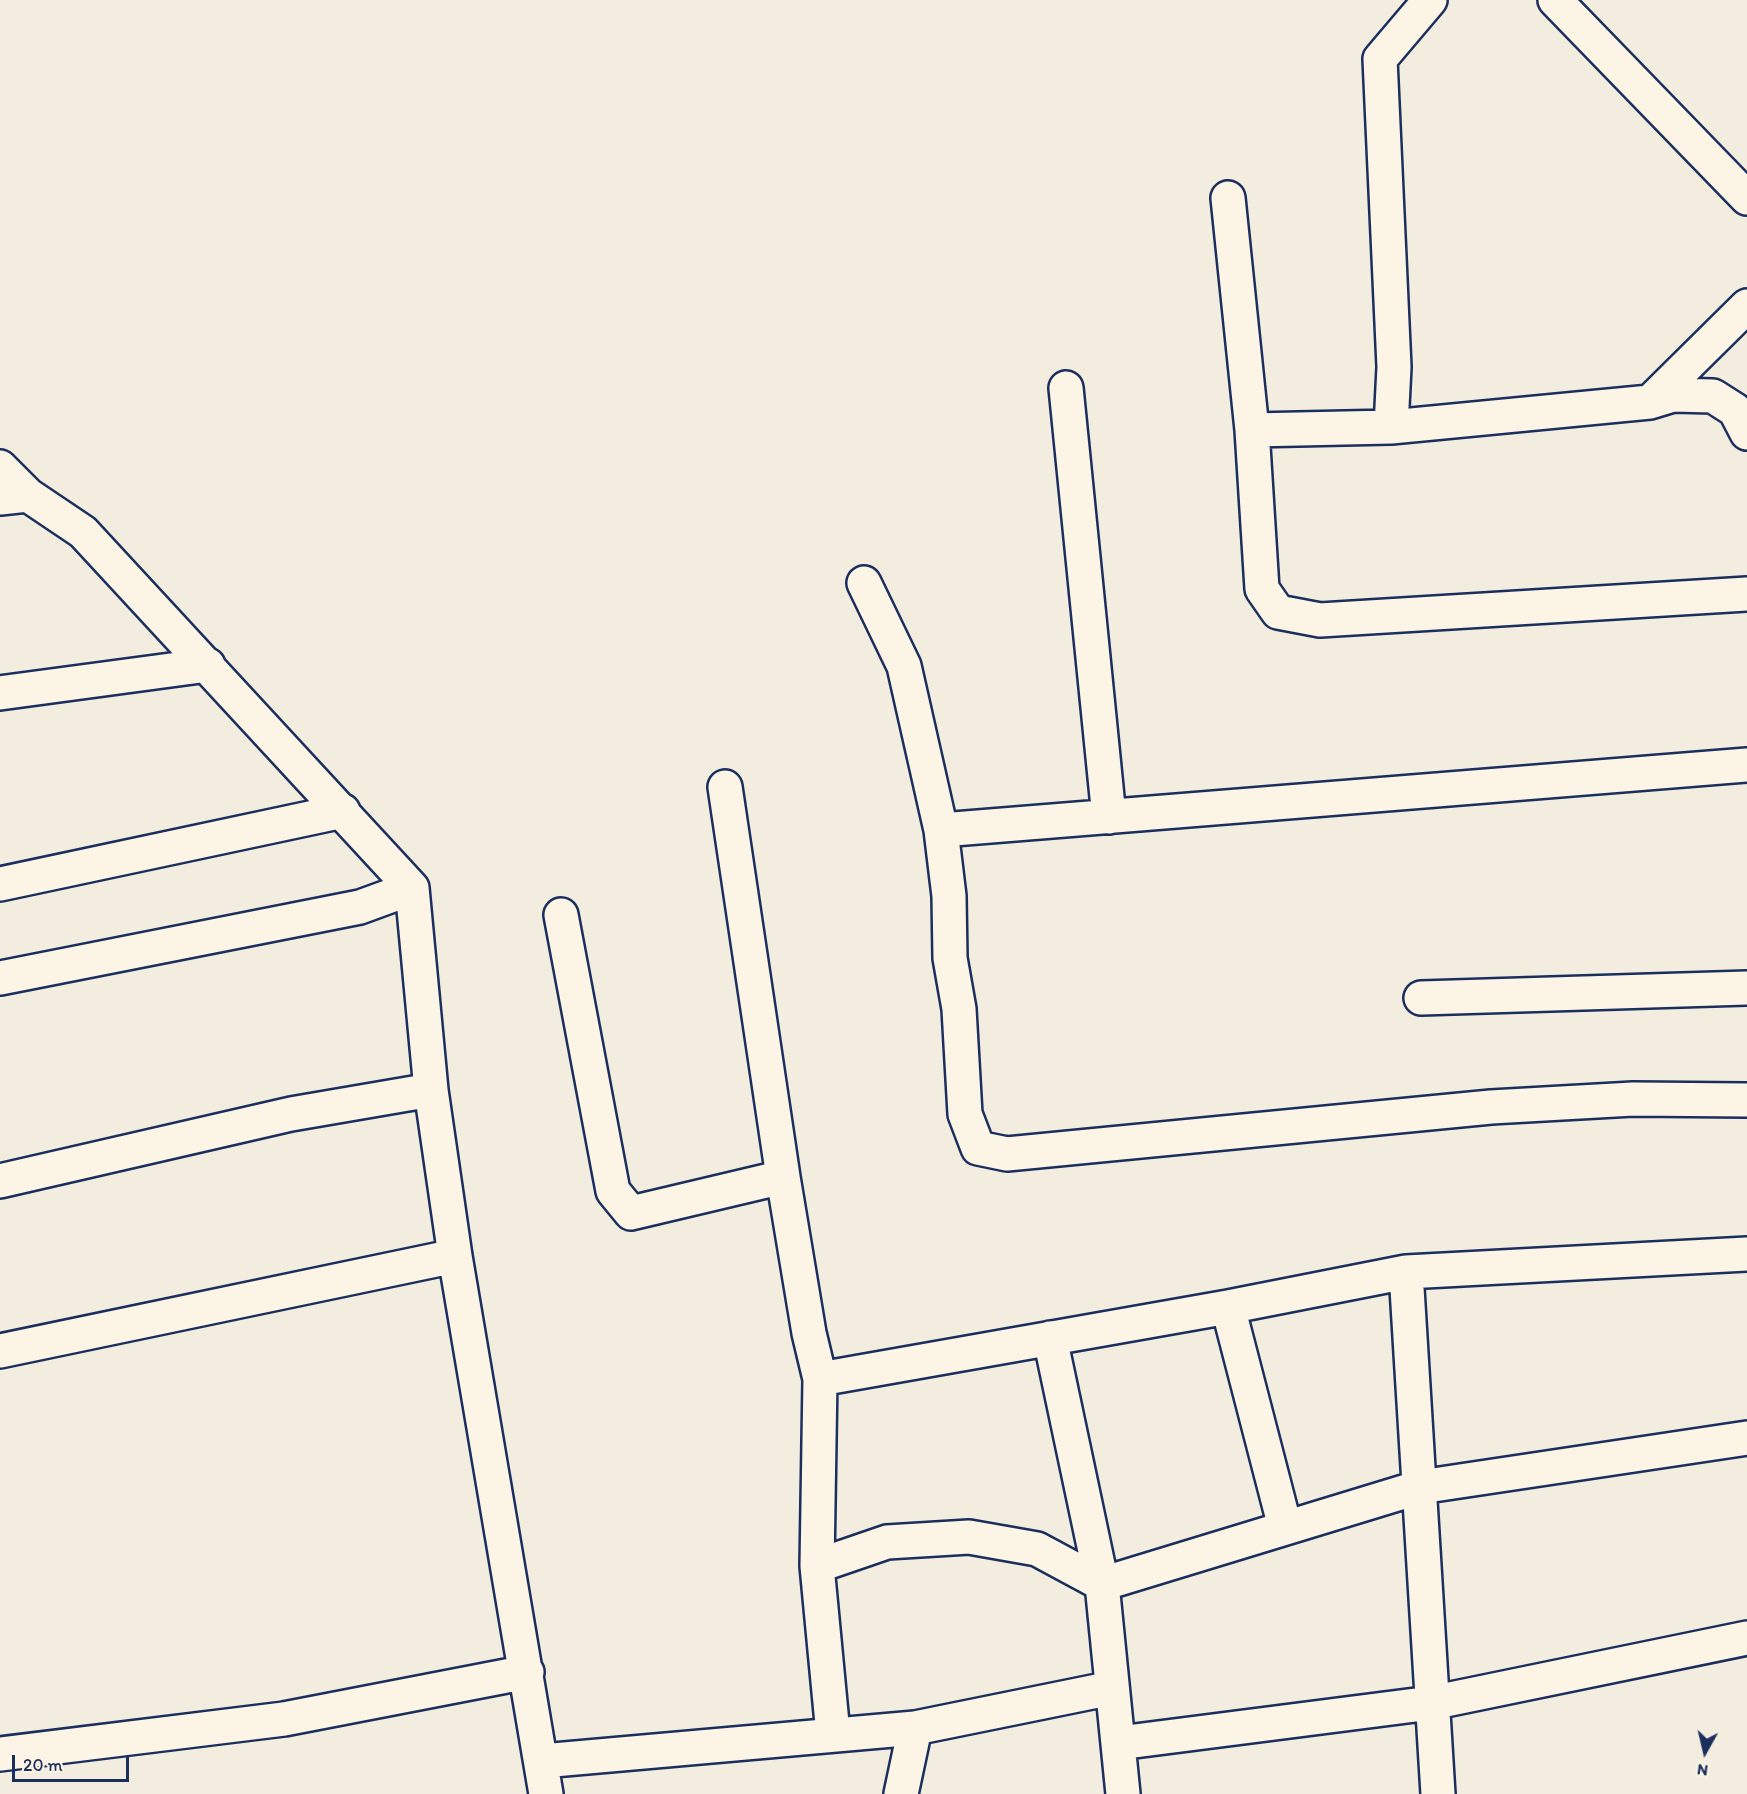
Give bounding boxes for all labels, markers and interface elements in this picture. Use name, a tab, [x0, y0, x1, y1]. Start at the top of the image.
north arrow	[1675, 1722, 1735, 1782]
scale bar	[15, 1743, 132, 1781]
text: 20 m	[23, 1754, 63, 1776]
text: N	[1696, 1760, 1709, 1780]

